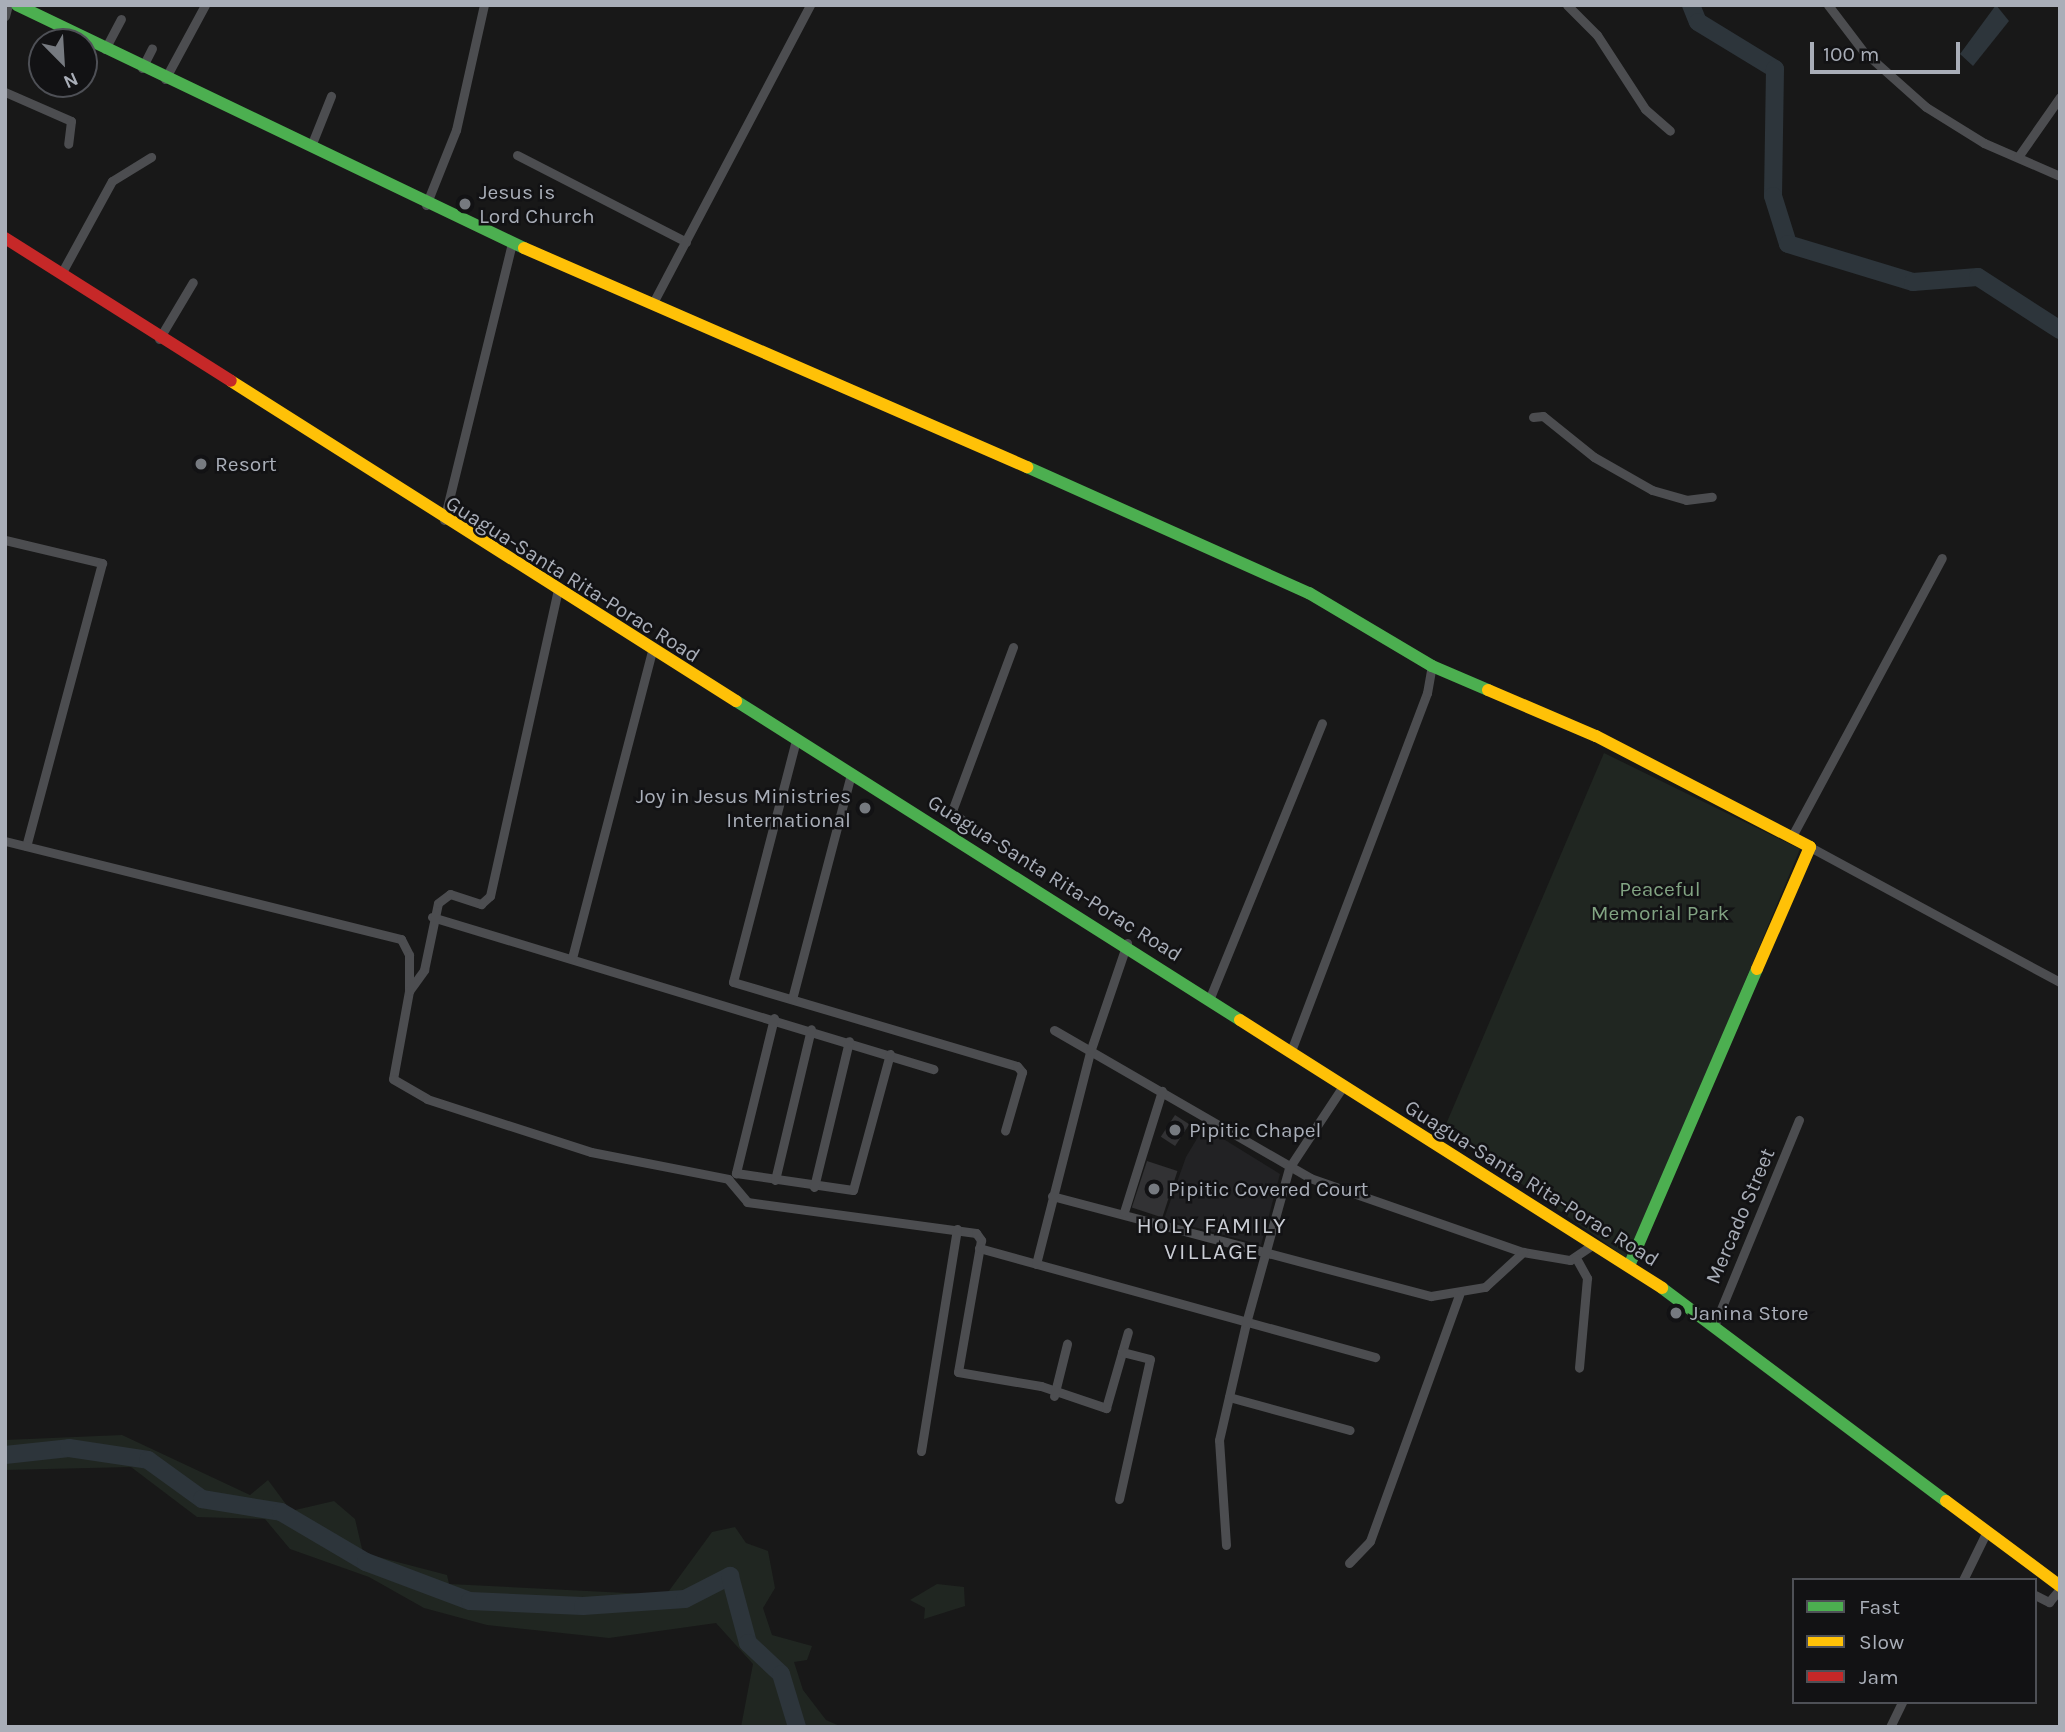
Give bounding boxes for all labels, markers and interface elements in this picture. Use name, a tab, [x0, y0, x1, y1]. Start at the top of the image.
north arrow	[28, 28, 98, 98]
scale bar	[1813, 28, 1964, 72]
text: 100 m	[1823, 42, 1880, 66]
text: N	[60, 68, 81, 93]
place label: Jesus is Lord Church	[479, 179, 595, 229]
marker: Jesus is Lord Church	[457, 196, 473, 212]
place label: Resort	[215, 451, 277, 477]
marker: Resort	[193, 456, 209, 472]
street label: Guagua-Santa Rita-Porac Road	[441, 490, 705, 668]
place label: Joy in Jesus Ministries International	[636, 783, 851, 833]
street label: Guagua-Santa Rita-Porac Road	[923, 789, 1187, 967]
marker: Joy in Jesus Ministries International	[857, 800, 873, 816]
park label: Peaceful Memorial Park	[1591, 876, 1729, 926]
street label: Guagua-Santa Rita-Porac Road	[1400, 1094, 1664, 1272]
place label: Pipitic Chapel	[1189, 1117, 1321, 1143]
marker: Pipitic Chapel	[1167, 1122, 1183, 1138]
street label: Mercado Street	[1700, 1144, 1780, 1288]
place label: Pipitic Covered Court	[1168, 1176, 1368, 1202]
marker: Pipitic Covered Court	[1146, 1181, 1162, 1197]
district label: HOLY FAMILY VILLAGE	[1138, 1212, 1286, 1266]
place label: Janina Store	[1690, 1300, 1809, 1326]
marker: Janina Store	[1668, 1305, 1684, 1321]
legend	[1792, 1578, 2037, 1704]
text: Fast	[1859, 1595, 1900, 1619]
text: Slow	[1859, 1630, 1904, 1654]
text: Jam	[1859, 1665, 1899, 1689]

